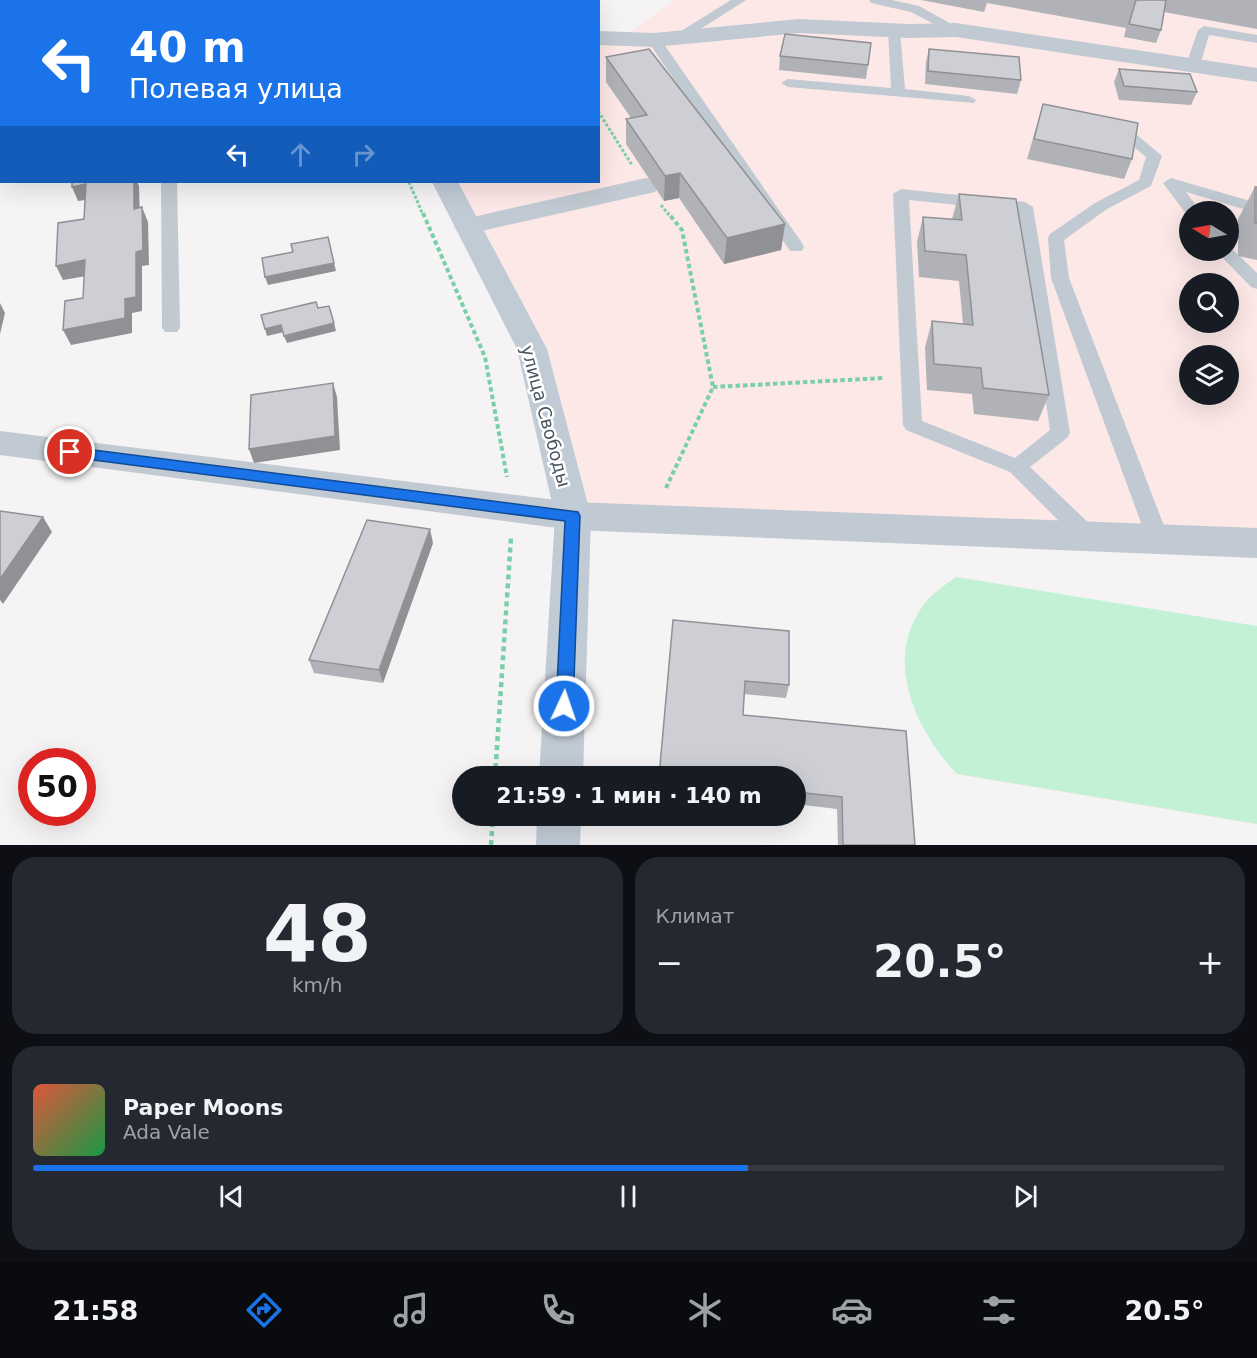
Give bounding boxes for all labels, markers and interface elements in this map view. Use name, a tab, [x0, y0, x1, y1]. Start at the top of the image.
text: 40 m	[129, 23, 246, 72]
icon: left	[30, 24, 108, 102]
text: Полевая улица	[129, 73, 343, 104]
icon: left	[221, 138, 254, 171]
icon: ahead	[284, 138, 317, 171]
icon: right	[347, 138, 380, 171]
north arrow	[1179, 201, 1239, 261]
map controls	[1179, 201, 1239, 405]
button: search	[1179, 273, 1239, 333]
street label: улица Свободы	[517, 343, 575, 489]
button: layers	[1179, 345, 1239, 405]
pin	[44, 426, 95, 477]
icon: arrive	[53, 435, 86, 468]
position arrow	[532, 674, 596, 738]
speed limit sign: 50	[18, 748, 96, 826]
text: 21:59 · 1 мин · 140 m	[496, 783, 762, 808]
text: 48	[263, 889, 372, 979]
text: Климат	[656, 904, 734, 928]
text: 20.5°	[873, 935, 1007, 988]
text: −	[656, 943, 683, 982]
text: +	[1196, 943, 1224, 982]
text: km/h	[292, 973, 342, 997]
text: Paper Moons	[123, 1095, 283, 1120]
text: Ada Vale	[123, 1120, 210, 1144]
icon: previous	[215, 1180, 248, 1213]
icon: pause	[612, 1180, 645, 1213]
icon: next	[1009, 1180, 1042, 1213]
icon: directions	[243, 1289, 285, 1331]
icon: music	[390, 1289, 432, 1331]
icon: phone	[537, 1289, 579, 1331]
icon: climate	[684, 1289, 726, 1331]
icon: car	[831, 1289, 873, 1331]
icon: filters	[978, 1289, 1020, 1331]
text: 21:58	[52, 1295, 138, 1326]
text: 20.5°	[1124, 1295, 1205, 1326]

